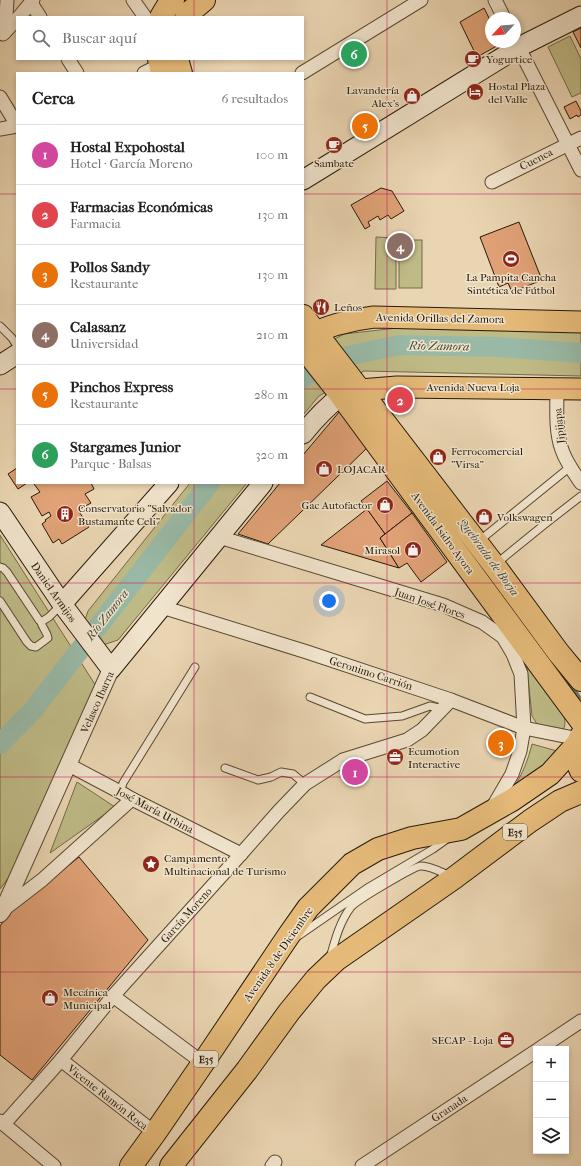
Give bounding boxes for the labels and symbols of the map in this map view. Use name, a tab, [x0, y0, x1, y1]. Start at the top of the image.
north arrow	[485, 12, 521, 48]
pin: 6	[341, 39, 367, 69]
cafe icon: Yogurtice	[463, 49, 483, 69]
place label: Yogurtice	[485, 53, 533, 66]
place label: Hostal Plaza del Valle	[488, 80, 546, 106]
hotel icon: Hostal Plaza del Valle	[465, 82, 485, 102]
place label: Lavandería Alex's	[346, 84, 400, 110]
shop icon: Lavandería Alex's	[402, 86, 422, 106]
pin: 5	[352, 111, 378, 141]
cafe icon: Sambate	[324, 135, 344, 155]
street label: Cuenca	[518, 145, 556, 173]
place label: Sambate	[314, 157, 355, 170]
pin: 4	[387, 231, 413, 261]
sports icon: La Pampita Cancha Sintética de Fútbol	[501, 249, 521, 269]
place label: La Pampita Cancha Sintética de Fútbol	[466, 271, 557, 297]
restaurant icon: Leños	[311, 297, 331, 317]
place label: Leños	[334, 301, 362, 314]
street label: Avenida Orillas del Zamora	[375, 311, 505, 326]
water label: Río Zamora	[408, 338, 469, 354]
street label: Avenida Nueva Loja	[425, 381, 521, 394]
pin: 2	[387, 385, 413, 415]
street label: Jipijapa	[551, 407, 568, 445]
place label: Ferrocomercial "Virsa"	[451, 445, 523, 471]
shop icon: Ferrocomercial "Virsa"	[428, 447, 448, 467]
shop icon: LOJACAR	[314, 459, 334, 479]
place label: LOJACAR	[337, 463, 387, 476]
street label: Avenida Isidro Ayora	[408, 489, 477, 578]
shop icon: Gac Autofactor	[375, 495, 395, 515]
place label: Gac Autofactor	[302, 499, 372, 512]
place label: Conservatorio "Salvador Bustamante Celi"	[78, 502, 192, 528]
building icon: Conservatorio "Salvador Bustamante Celi"	[55, 504, 75, 524]
shop icon: Volkswagen	[474, 507, 494, 527]
place label: Volkswagen	[496, 511, 553, 524]
water label: Quebrada de Borja	[455, 515, 522, 599]
shop icon: Mirasol	[403, 540, 423, 560]
place label: Mirasol	[364, 544, 400, 557]
street label: Daniel Armijos	[28, 560, 79, 625]
street label: Juan José Flores	[392, 585, 467, 622]
water label: Río Zamora	[82, 587, 131, 644]
your location	[319, 591, 339, 611]
street label: Geronimo Carrión	[328, 654, 415, 693]
street label: Velasco Ibarra	[78, 668, 117, 736]
pin: 3	[488, 728, 514, 758]
place label: Ecumotion Interactive	[408, 745, 461, 771]
office icon: Ecumotion Interactive	[385, 747, 405, 767]
pin: 1	[342, 757, 368, 787]
street label: José María Urbina	[113, 784, 196, 837]
road number: E35	[503, 824, 527, 840]
place label: Campamento Multinacional de Turismo	[164, 852, 286, 878]
place icon: Campamento Multinacional de Turismo	[141, 854, 161, 874]
street label: García Moreno	[158, 884, 215, 946]
street label: Avenida 8 de Diciembre	[240, 904, 316, 1005]
place label: Mecánica Municipal	[63, 986, 111, 1012]
shop icon: Mecánica Municipal	[40, 988, 60, 1008]
office icon: SECAP - Loja	[496, 1030, 516, 1050]
place label: SECAP - Loja	[432, 1034, 494, 1047]
road number: E35	[194, 1051, 218, 1067]
street label: Vicente Ramón Roca	[64, 1061, 151, 1133]
street label: Granada	[429, 1091, 470, 1125]

